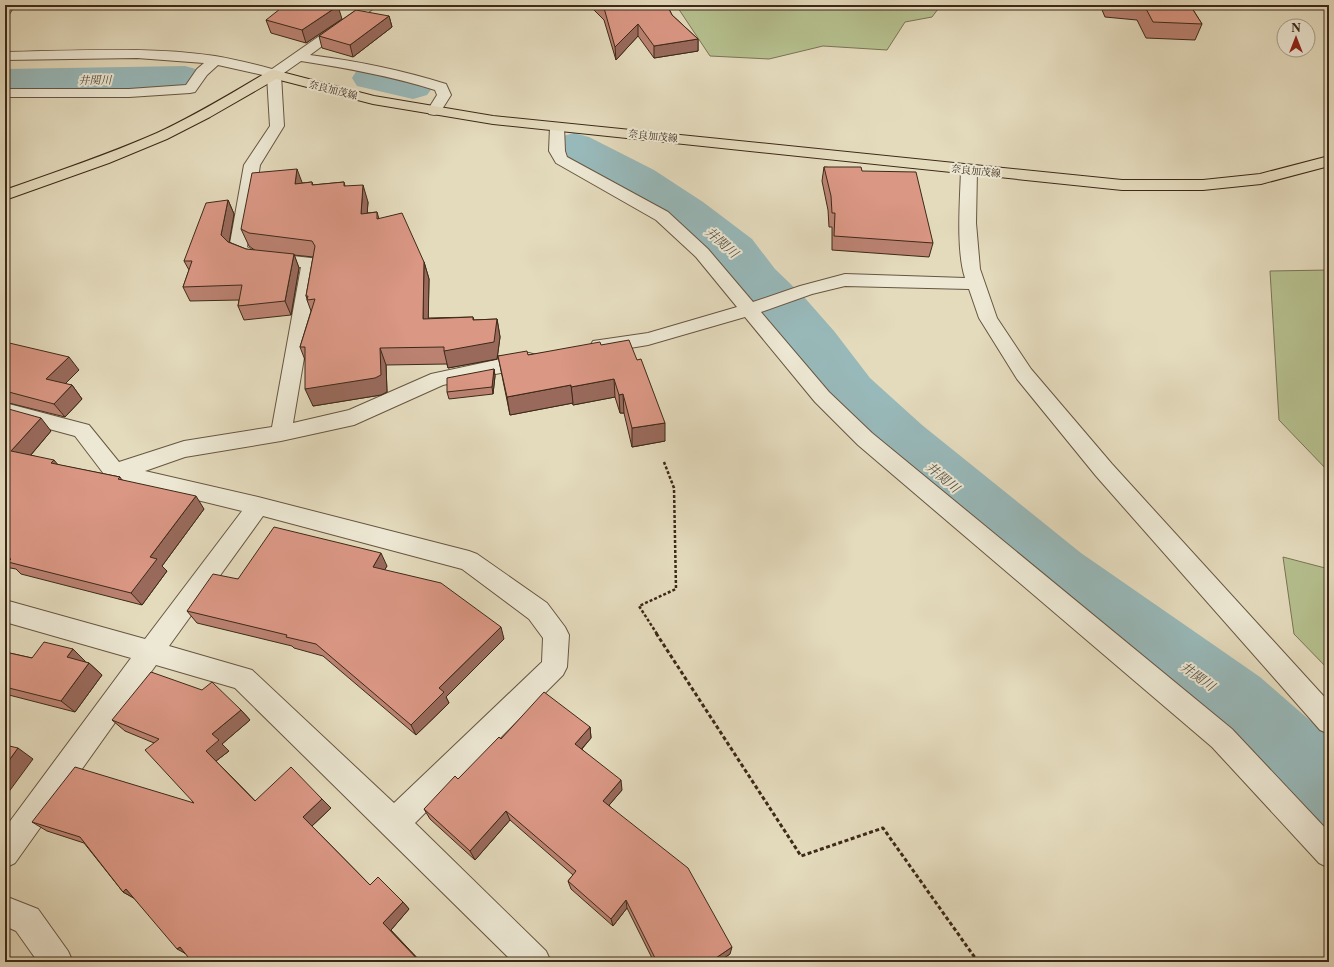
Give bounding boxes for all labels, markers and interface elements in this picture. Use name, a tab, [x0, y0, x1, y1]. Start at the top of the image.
north arrow	[1276, 18, 1316, 58]
text: N	[1291, 21, 1301, 35]
water label: 井関川	[78, 73, 113, 87]
street label: 奈良加茂線	[307, 78, 359, 102]
street label: 奈良加茂線	[627, 127, 679, 145]
street label: 奈良加茂線	[950, 162, 1002, 180]
water label: 井関川	[702, 223, 743, 262]
water label: 井関川	[923, 458, 965, 497]
water label: 井関川	[1178, 658, 1220, 695]

